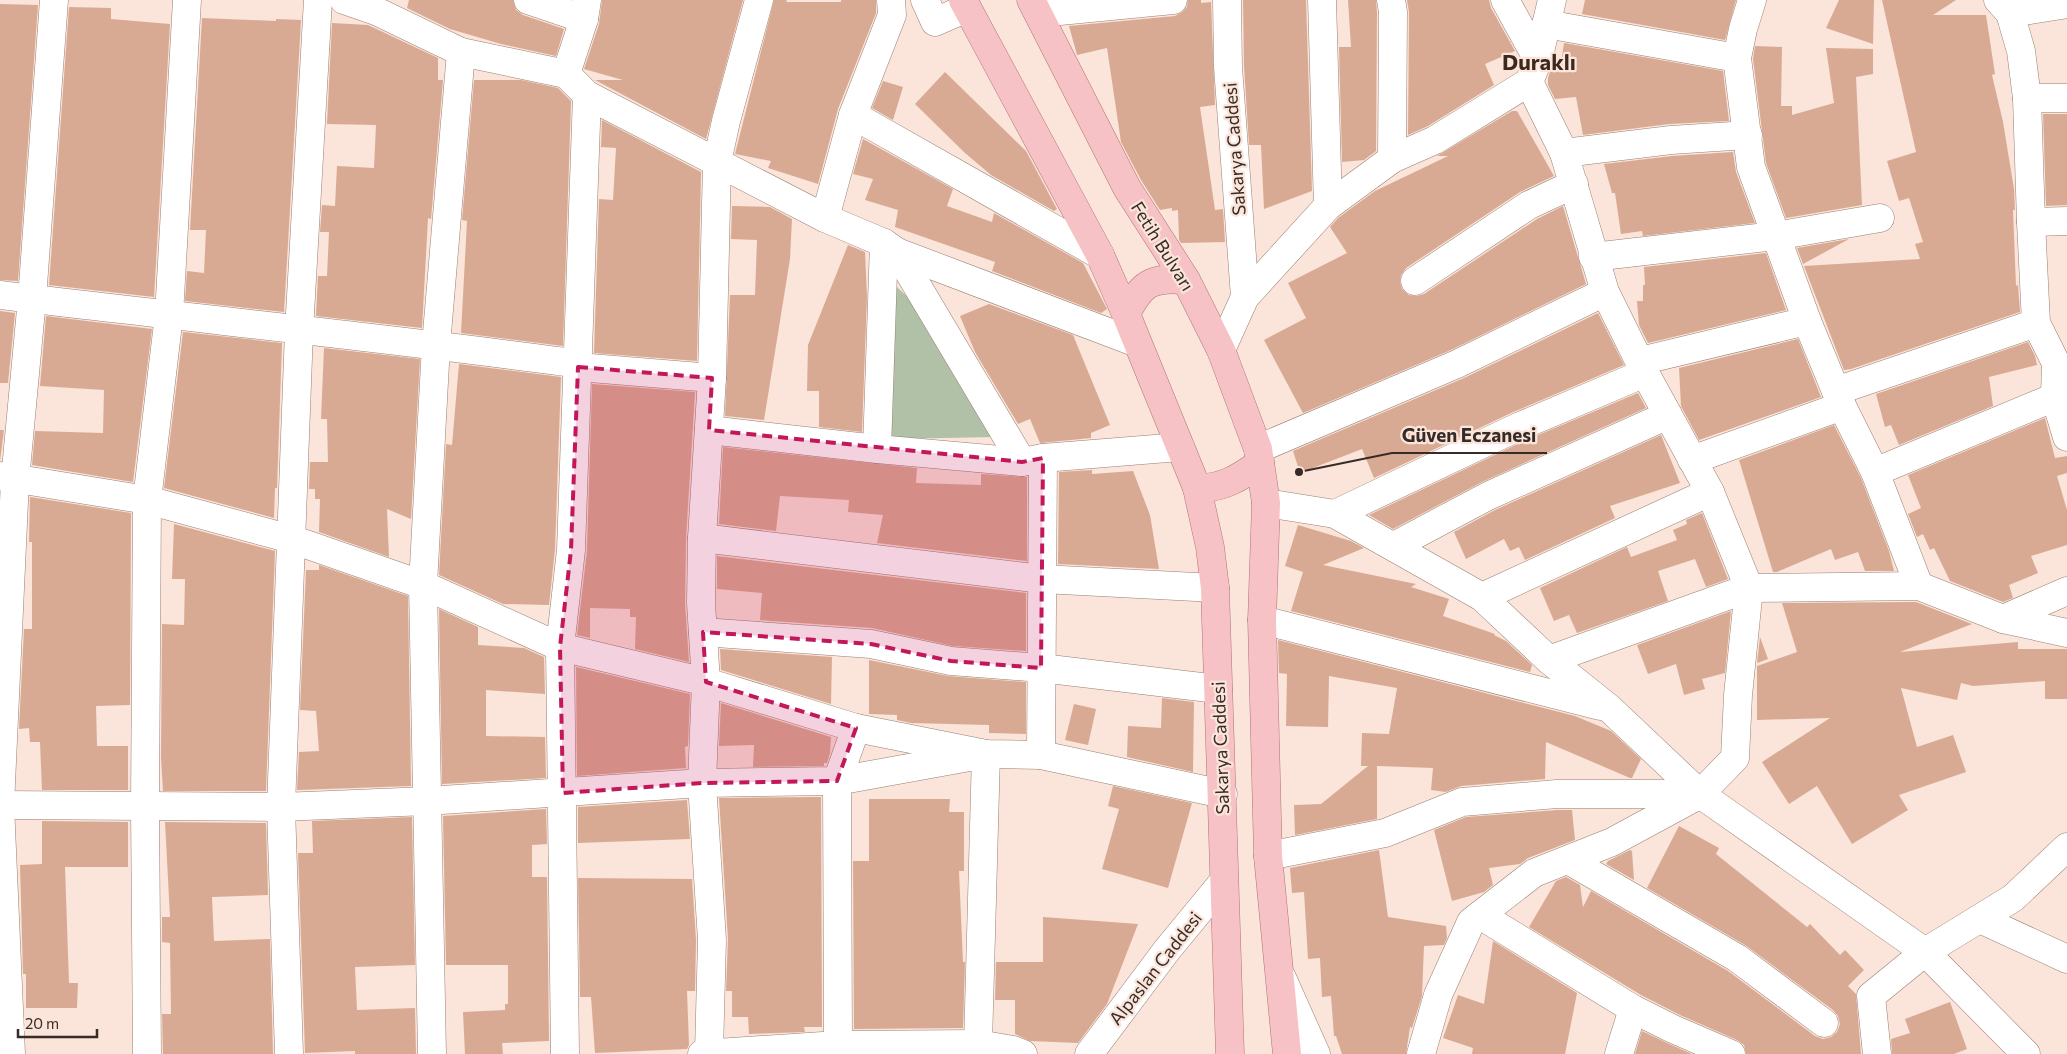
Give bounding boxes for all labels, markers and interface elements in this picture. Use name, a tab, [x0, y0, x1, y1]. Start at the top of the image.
district label: Duraklı	[1502, 48, 1576, 75]
street label: Sakarya Caddesi	[1218, 82, 1250, 216]
street label: Fetih Bulvarı	[1127, 197, 1199, 295]
callout: Güven Eczanesi	[1392, 419, 1547, 453]
text: Güven Eczanesi	[1402, 423, 1536, 446]
street label: Sakarya Caddesi	[1207, 681, 1233, 815]
street label: Alpaslan Caddesi	[1104, 907, 1206, 1029]
scale bar	[18, 1006, 96, 1038]
text: 20 m	[25, 1014, 59, 1032]

